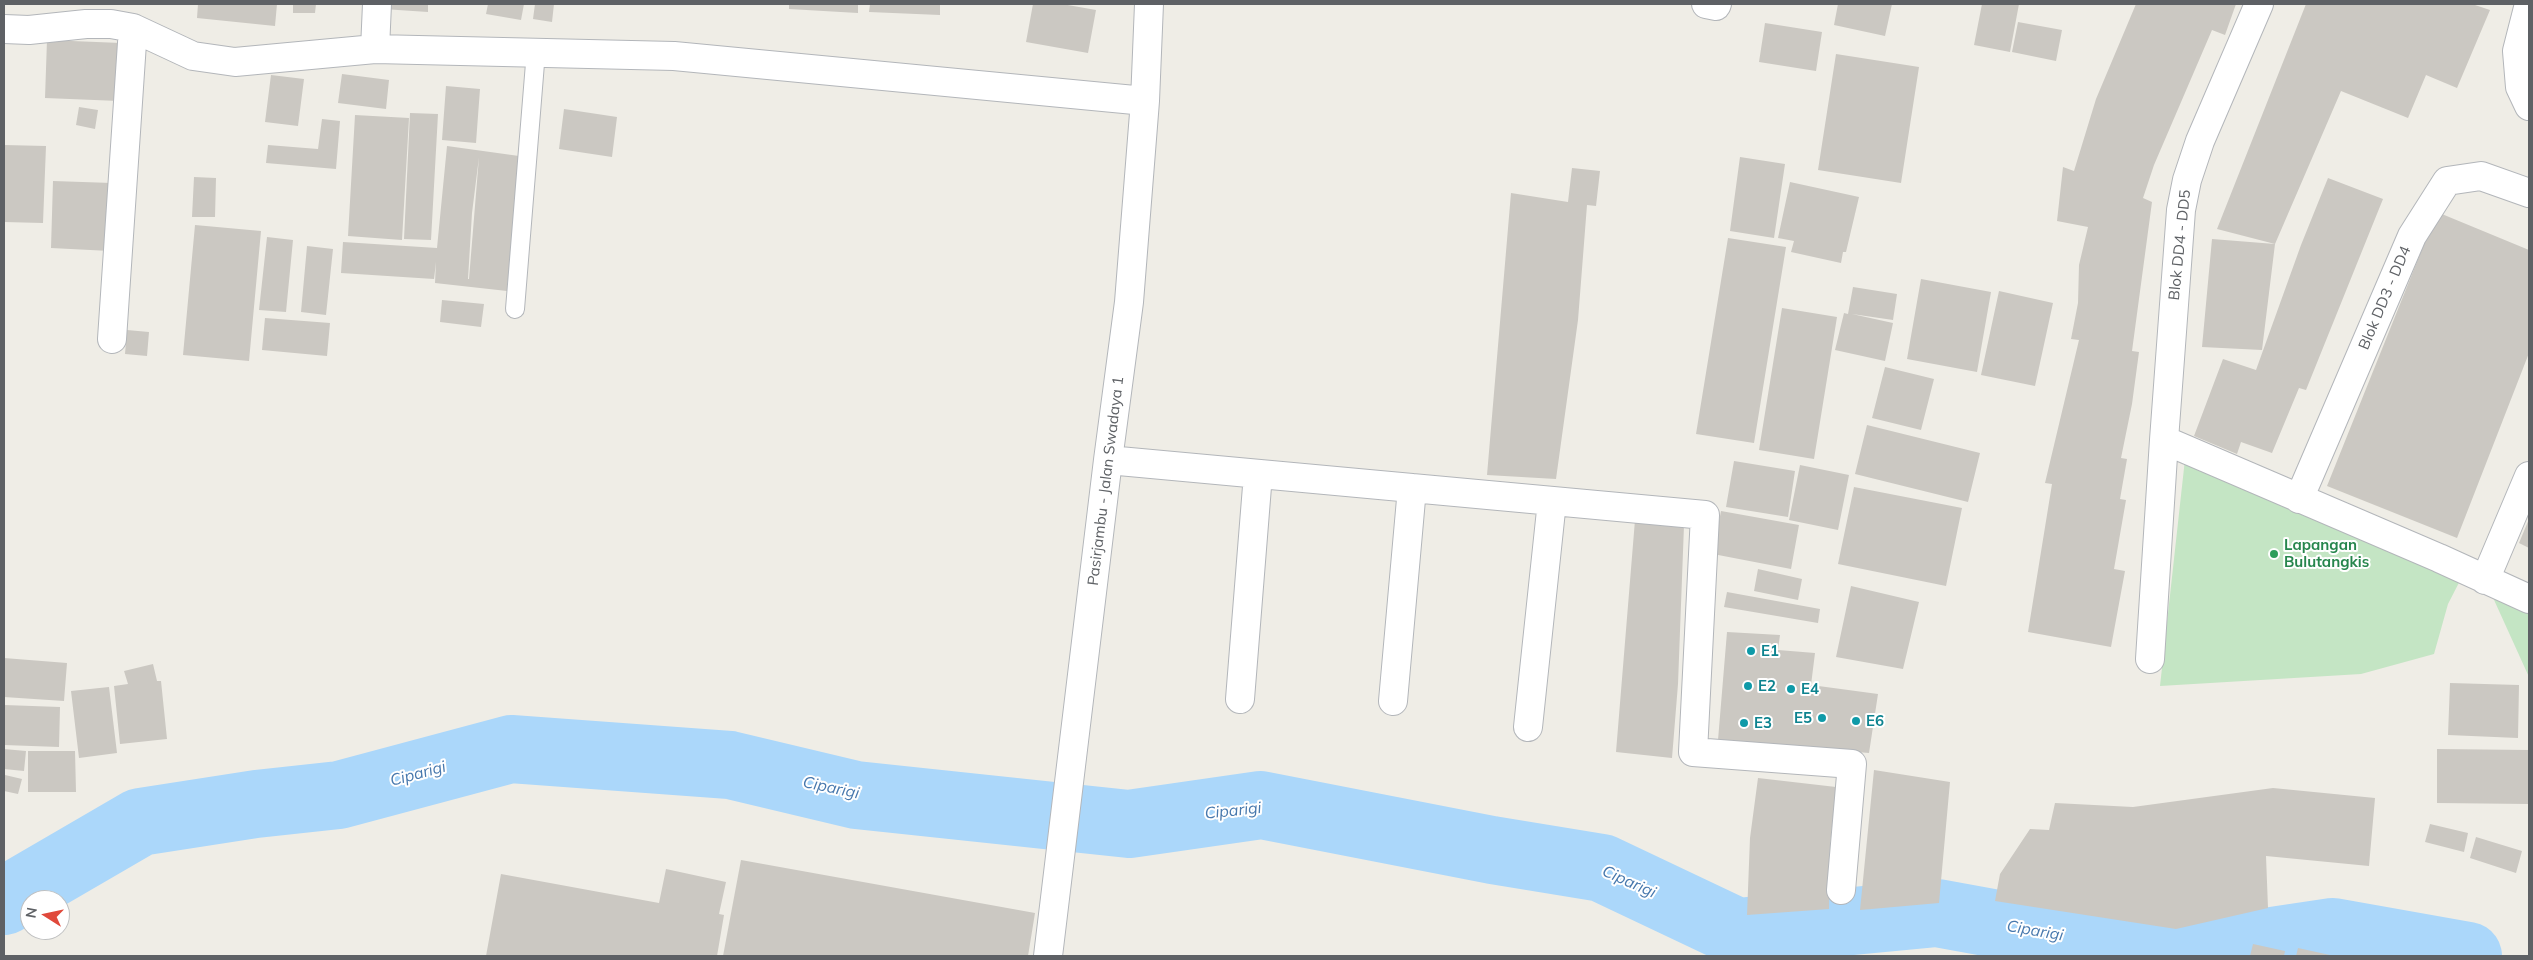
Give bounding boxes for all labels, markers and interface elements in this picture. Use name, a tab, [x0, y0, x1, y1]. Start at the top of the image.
street label: Blok DD4 - DD5	[2165, 189, 2195, 301]
street label: Blok DD3 - DD4	[2355, 243, 2415, 353]
street label: Pasirjambu - Jalan Swadaya 1	[1084, 375, 1128, 587]
place label: Lapangan Bulutangkis	[2284, 536, 2369, 571]
marker: Lapangan Bulutangkis	[2268, 548, 2280, 560]
place label: E1	[1761, 642, 1779, 660]
marker: E1	[1745, 645, 1757, 657]
place label: E2	[1758, 677, 1776, 695]
marker: E2	[1742, 680, 1754, 692]
place label: E4	[1801, 680, 1819, 698]
marker: E4	[1785, 683, 1797, 695]
place label: E5	[1794, 709, 1812, 727]
marker: E5	[1816, 712, 1828, 724]
place label: E6	[1866, 712, 1884, 730]
place label: E3	[1754, 714, 1772, 732]
marker: E6	[1850, 715, 1862, 727]
marker: E3	[1738, 717, 1750, 729]
water label: Ciparigi	[388, 757, 448, 791]
water label: Ciparigi	[801, 773, 861, 803]
water label: Ciparigi	[1204, 798, 1262, 824]
water label: Ciparigi	[1599, 862, 1659, 902]
north arrow	[20, 890, 70, 940]
text: N	[21, 906, 41, 919]
water label: Ciparigi	[2005, 917, 2065, 945]

